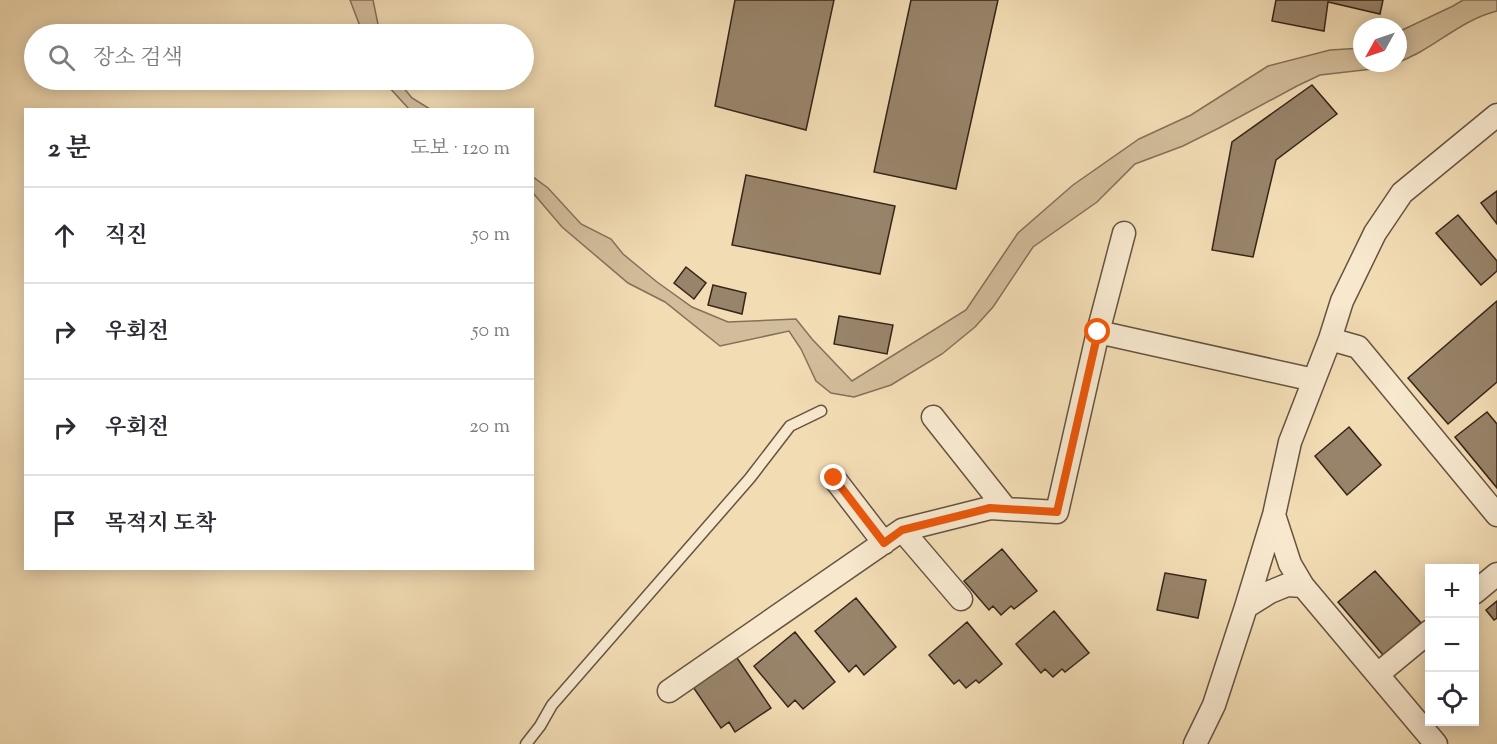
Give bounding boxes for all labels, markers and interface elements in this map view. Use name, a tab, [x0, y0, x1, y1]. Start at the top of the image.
north arrow	[1353, 18, 1407, 72]
search box	[24, 24, 534, 90]
icon: search	[45, 41, 78, 74]
text: 장소 검색	[93, 43, 183, 75]
text: 2 분	[48, 131, 91, 168]
text: 도보 · 120 m	[410, 135, 510, 164]
icon: ahead	[48, 219, 81, 252]
text: 직진	[105, 221, 148, 253]
text: 50 m	[472, 221, 510, 250]
icon: right	[48, 315, 81, 348]
text: 우회전	[105, 317, 169, 349]
text: 50 m	[472, 317, 510, 346]
route start	[1084, 318, 1110, 344]
icon: right	[48, 411, 81, 444]
text: 우회전	[105, 413, 169, 445]
text: 20 m	[469, 413, 510, 442]
route end	[820, 464, 846, 490]
icon: arrive	[48, 507, 81, 540]
text: 목적지 도착	[105, 509, 216, 541]
map controls	[1425, 564, 1479, 726]
button: +	[1425, 564, 1479, 618]
button: −	[1425, 618, 1479, 672]
button: locate	[1425, 672, 1479, 726]

